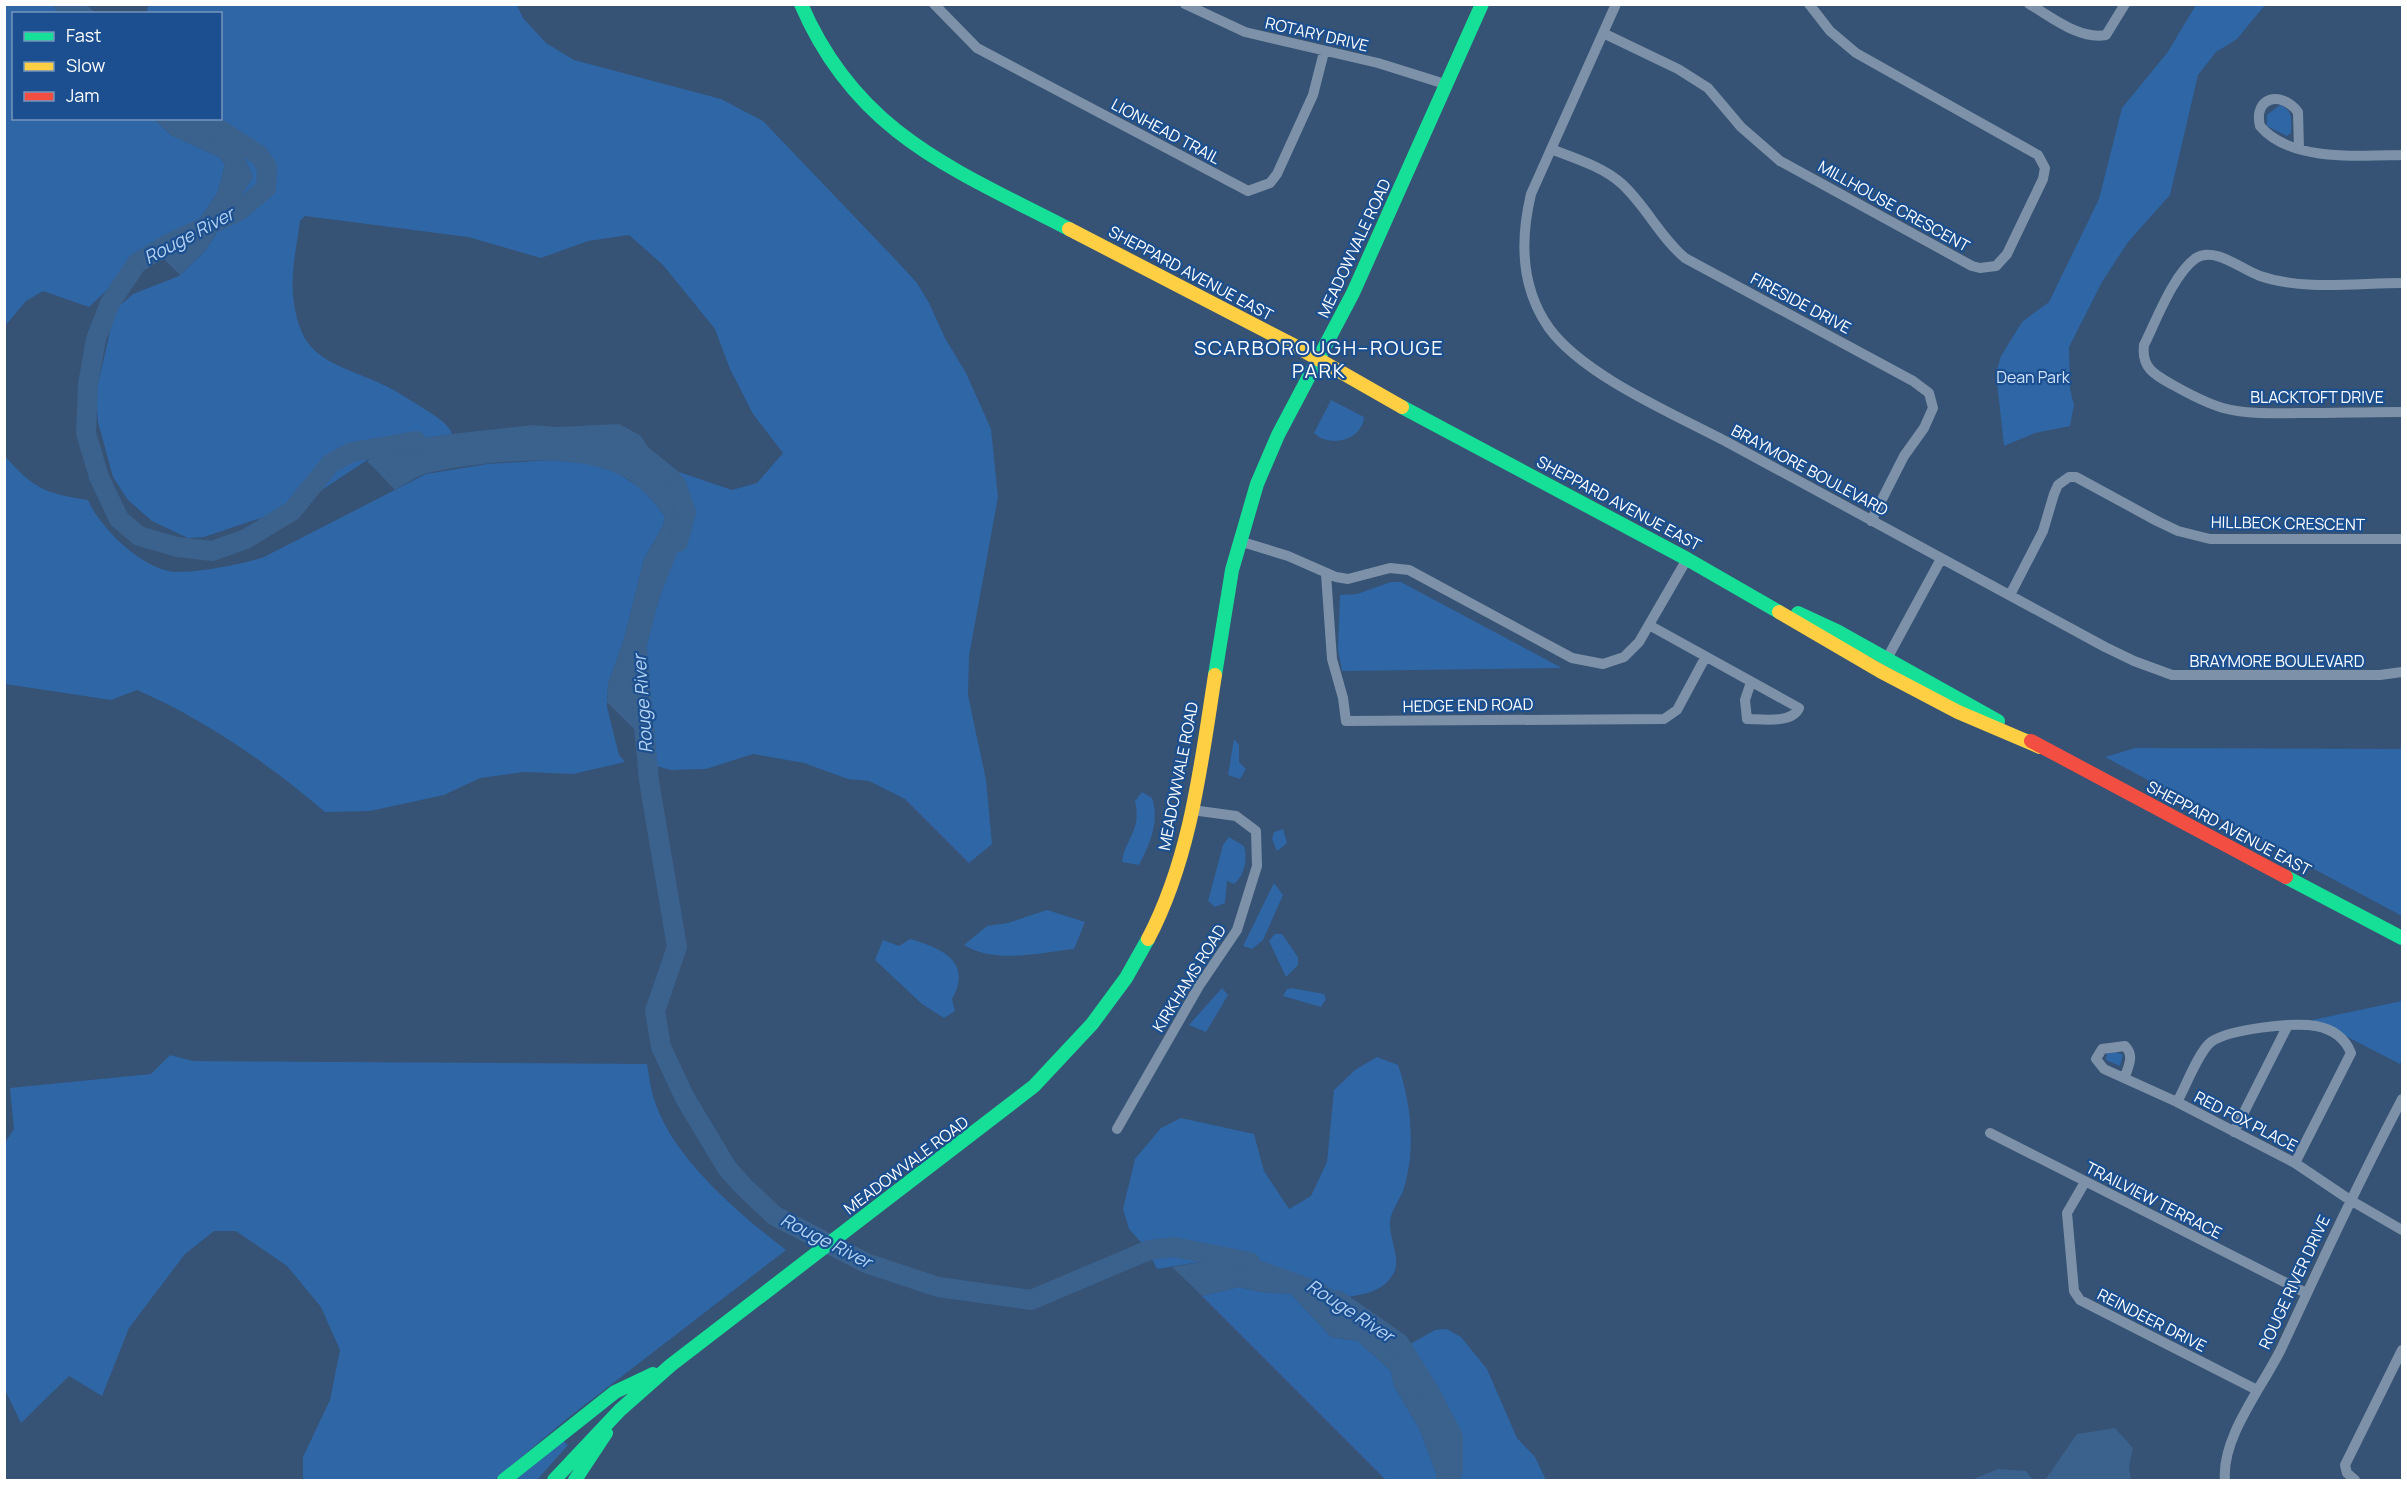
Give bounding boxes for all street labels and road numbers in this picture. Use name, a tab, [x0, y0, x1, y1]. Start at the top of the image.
street label: ROTARY DRIVE	[1263, 11, 1371, 57]
street label: LIONHEAD TRAIL	[1108, 93, 1224, 169]
street label: MILLHOUSE CRESCENT	[1814, 155, 1974, 257]
street label: MEADOWVALE ROAD	[1312, 175, 1396, 321]
street label: SHEPPARD AVENUE EAST	[1105, 220, 1277, 326]
street label: FIRESIDE DRIVE	[1747, 267, 1855, 339]
street label: BLACKTOFT DRIVE	[2250, 386, 2384, 408]
street label: BRAYMORE BOULEVARD	[1728, 419, 1893, 521]
street label: SHEPPARD AVENUE EAST	[1533, 450, 1705, 556]
street label: HILLBECK CRESCENT	[2211, 511, 2366, 535]
street label: BRAYMORE BOULEVARD	[2190, 650, 2365, 672]
street label: HEDGE END ROAD	[1402, 693, 1534, 717]
street label: MEADOWVALE ROAD	[1153, 700, 1203, 852]
street label: SHEPPARD AVENUE EAST	[2143, 775, 2315, 881]
street label: KIRKHAMS ROAD	[1147, 920, 1231, 1036]
street label: RED FOX PLACE	[2191, 1086, 2301, 1156]
street label: MEADOWVALE ROAD	[839, 1111, 973, 1219]
street label: TRAILVIEW TERRACE	[2082, 1156, 2226, 1244]
street label: ROUGE RIVER DRIVE	[2253, 1211, 2335, 1353]
street label: REINDEER DRIVE	[2094, 1283, 2210, 1357]

